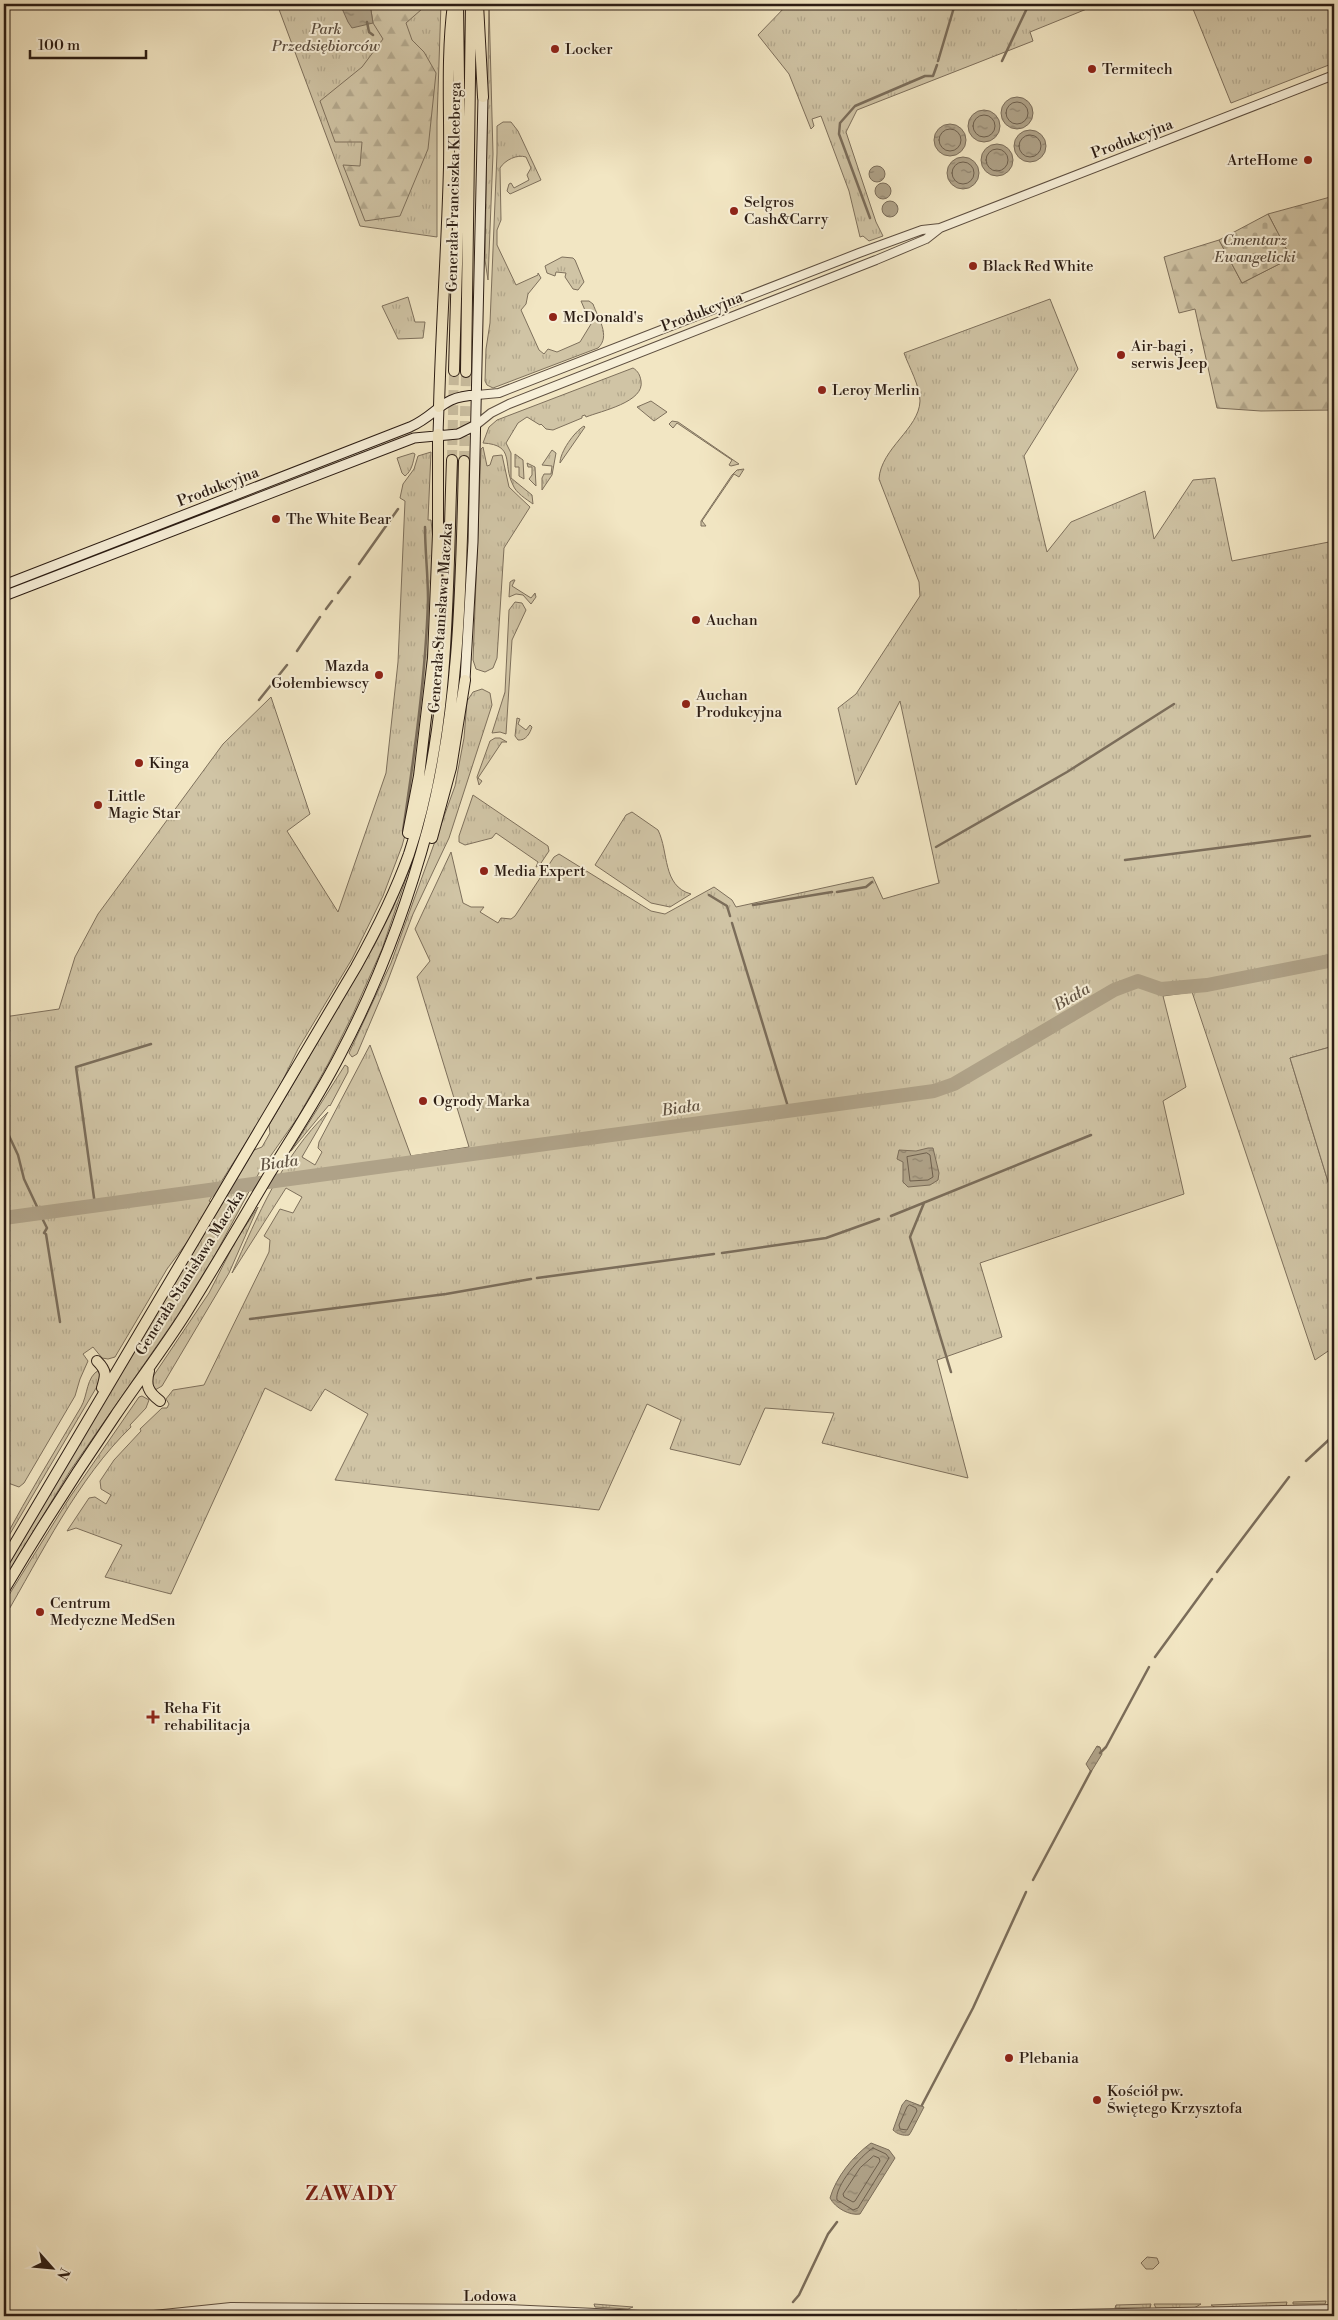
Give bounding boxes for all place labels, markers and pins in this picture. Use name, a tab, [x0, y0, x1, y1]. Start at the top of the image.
place label: Locker	[565, 40, 613, 59]
marker: Locker	[549, 43, 561, 55]
place label: Termitech	[1102, 60, 1173, 79]
marker: Termitech	[1086, 63, 1098, 75]
place label: ArteHome	[1226, 151, 1298, 170]
marker: ArteHome	[1302, 154, 1314, 166]
place label: Selgros Cash&Carry	[744, 193, 829, 229]
marker: Selgros Cash&Carry	[728, 205, 740, 217]
place label: Black Red White	[982, 257, 1094, 276]
marker: Black Red White	[967, 260, 979, 272]
place label: McDonald's	[563, 308, 643, 327]
marker: McDonald's	[547, 311, 559, 323]
place label: Air-bagi , serwis Jeep	[1130, 337, 1207, 373]
marker: Air-bagi , serwis Jeep	[1115, 349, 1127, 361]
place label: Leroy Merlin	[832, 381, 920, 400]
marker: Leroy Merlin	[816, 384, 828, 396]
place label: The White Bear	[286, 510, 392, 529]
marker: The White Bear	[270, 513, 282, 525]
place label: Auchan	[705, 611, 758, 630]
marker: Auchan	[690, 614, 702, 626]
place label: Mazda Gołembiewscy	[271, 657, 370, 693]
marker: Mazda Gołembiewscy	[373, 669, 385, 681]
place label: Auchan Produkcyjna	[695, 686, 782, 722]
marker: Auchan Produkcyjna	[680, 698, 692, 710]
place label: Kinga	[149, 754, 190, 773]
marker: Kinga	[133, 757, 145, 769]
place label: Little Magic Star	[108, 787, 181, 823]
marker: Little Magic Star	[92, 799, 104, 811]
place label: Media Expert	[494, 862, 586, 881]
marker: Media Expert	[478, 865, 490, 877]
place label: Ogrody Marka	[433, 1092, 530, 1111]
marker: Ogrody Marka	[417, 1095, 429, 1107]
place label: Centrum Medyczne MedSen	[50, 1594, 175, 1630]
marker: Centrum Medyczne MedSen	[34, 1606, 46, 1618]
place label: Reha Fit rehabilitacja	[164, 1699, 251, 1735]
marker: Reha Fit rehabilitacja	[146, 1710, 160, 1724]
place label: Plebania	[1019, 2049, 1079, 2068]
marker: Plebania	[1003, 2052, 1015, 2064]
place label: Kościół pw. Świętego Krzysztofa	[1107, 2082, 1243, 2118]
marker: Kościół pw. Świętego Krzysztofa	[1091, 2094, 1103, 2106]

